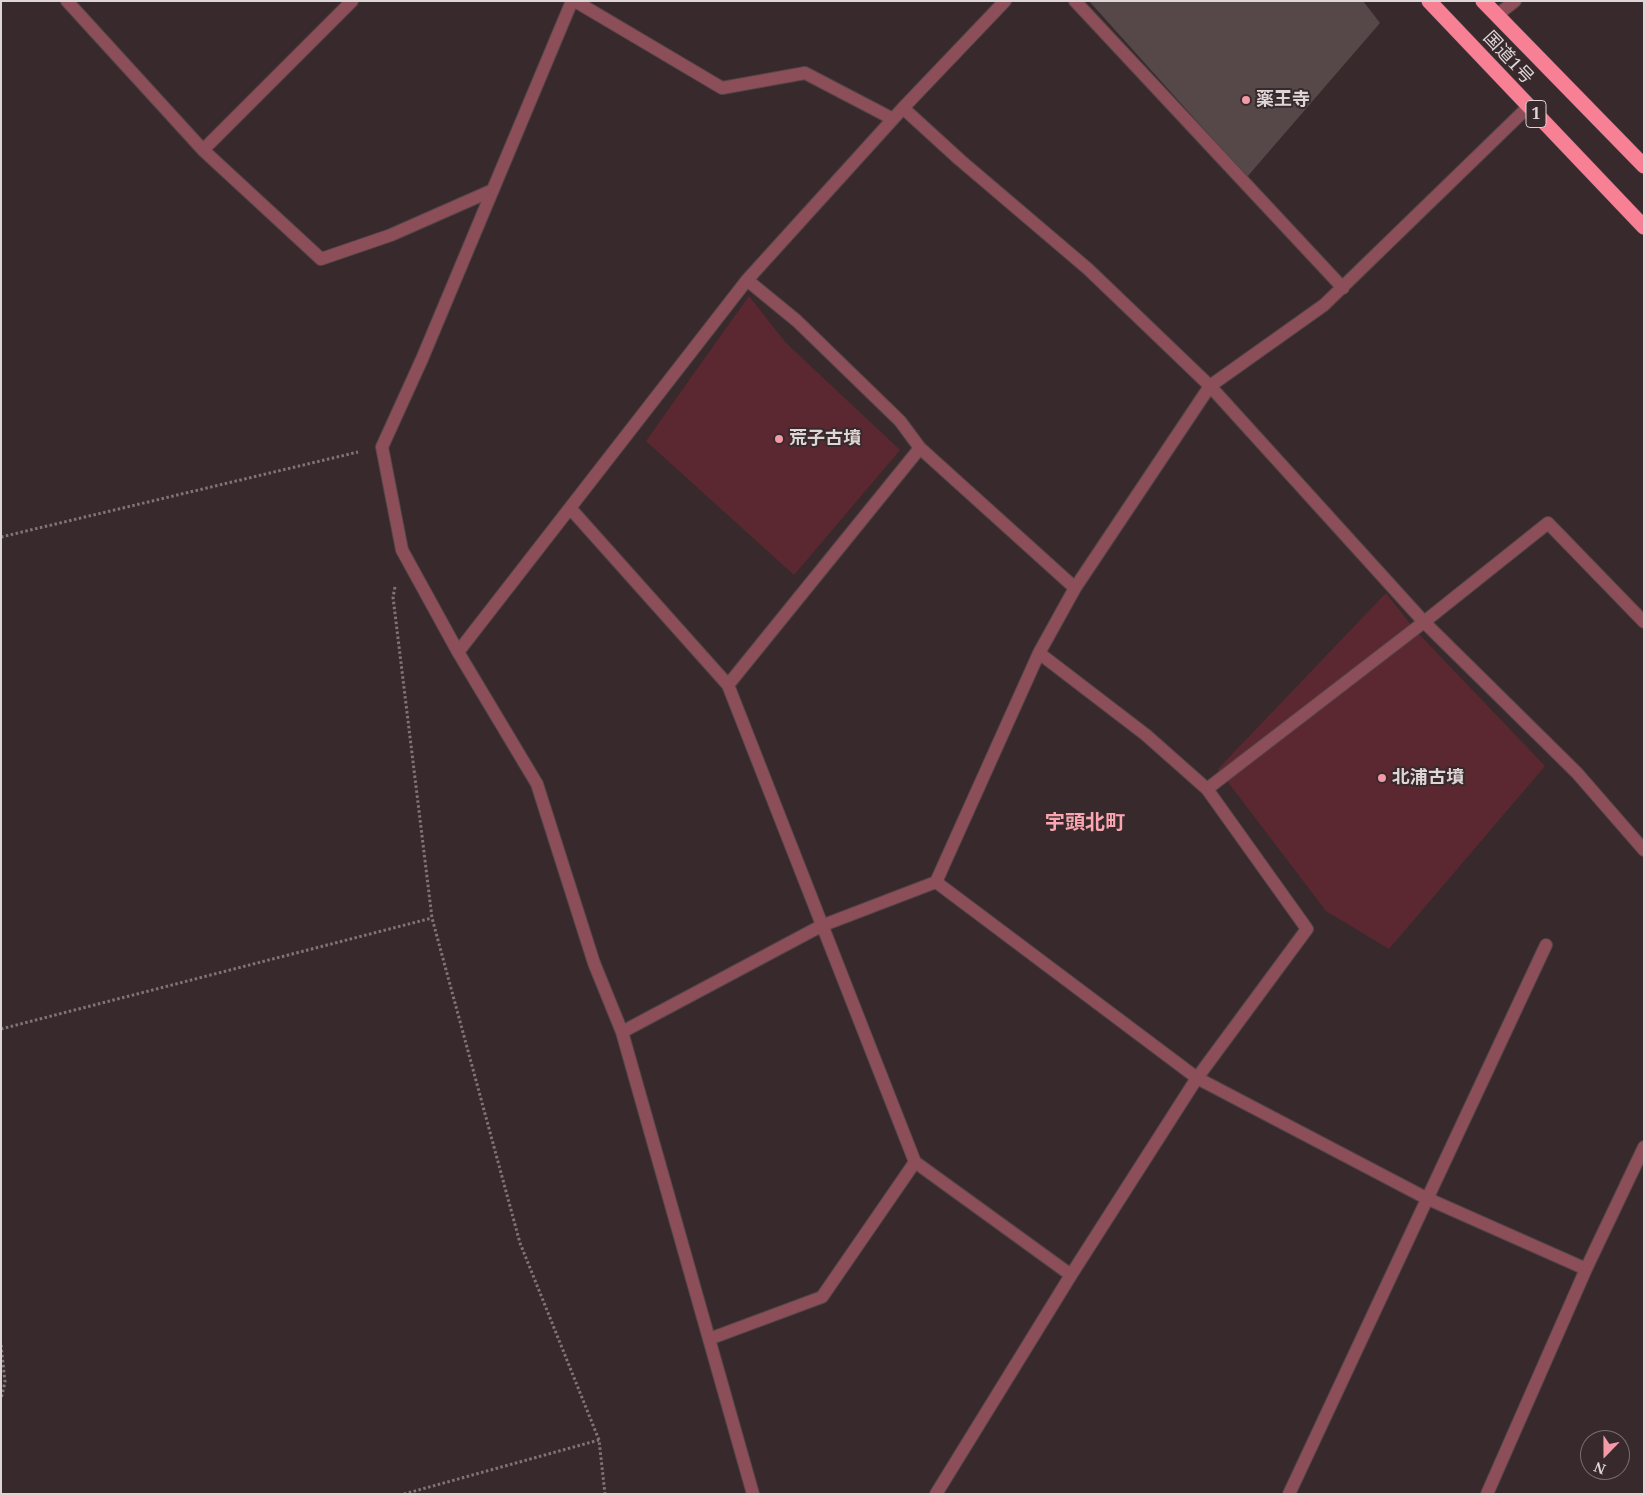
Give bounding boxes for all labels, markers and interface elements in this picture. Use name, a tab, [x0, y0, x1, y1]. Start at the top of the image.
street label: 国道1号	[1478, 27, 1538, 89]
place label: 薬王寺	[1256, 89, 1310, 111]
marker: 薬王寺	[1240, 94, 1252, 106]
road number: 1	[1526, 100, 1546, 128]
place label: 荒子古墳	[789, 428, 861, 450]
marker: 荒子古墳	[773, 433, 785, 445]
place label: 北浦古墳	[1392, 767, 1464, 789]
marker: 北浦古墳	[1376, 772, 1388, 784]
district label: 宇頭北町	[1045, 811, 1125, 835]
north arrow	[1580, 1430, 1630, 1480]
text: N	[1591, 1458, 1608, 1479]

